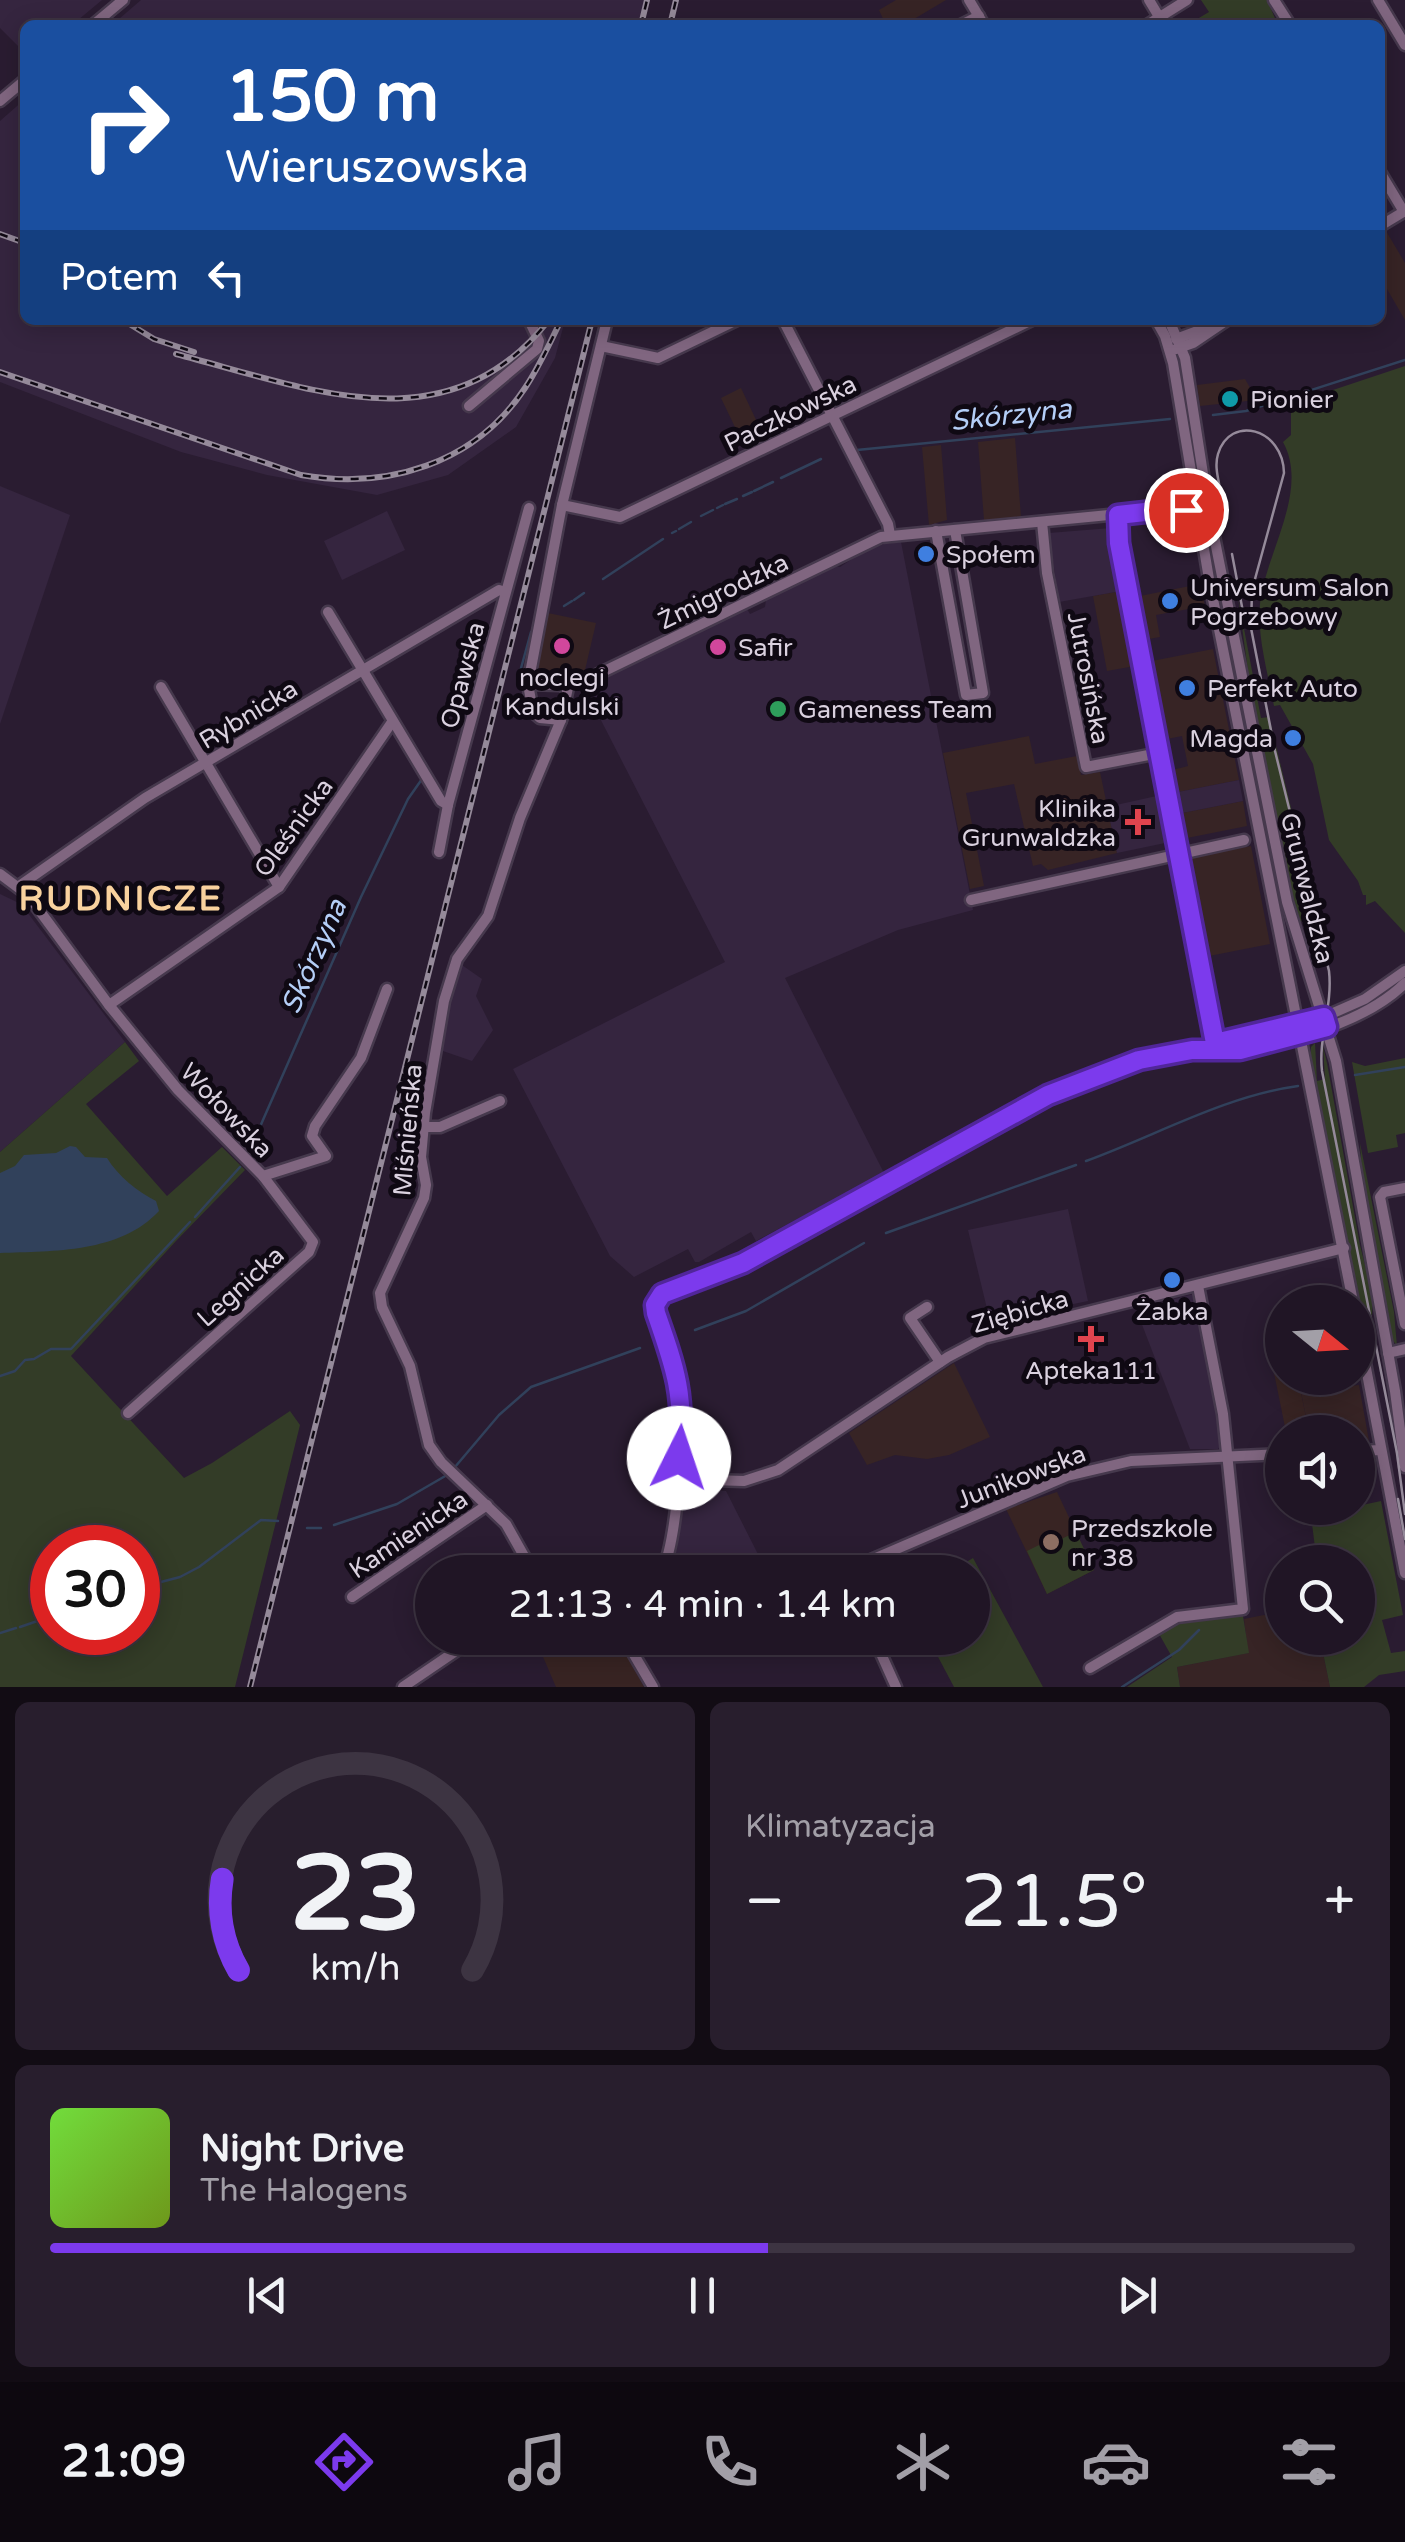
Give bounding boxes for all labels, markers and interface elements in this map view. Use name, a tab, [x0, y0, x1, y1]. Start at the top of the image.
text: 150 m	[225, 56, 439, 140]
icon: right	[60, 60, 190, 190]
text: Wieruszowska	[225, 141, 529, 195]
icon: left	[199, 250, 254, 305]
text: Potem	[60, 255, 179, 301]
street label: Paczkowska	[719, 369, 862, 459]
place label: Pionier	[1250, 385, 1334, 415]
marker: Pionier	[1219, 388, 1241, 410]
water label: Skórzyna	[949, 392, 1075, 438]
pin	[1144, 468, 1229, 553]
icon: arrive	[1159, 483, 1214, 538]
place label: Społem	[946, 540, 1036, 570]
marker: Społem	[915, 543, 937, 565]
street label: Żmigrodzka	[654, 548, 793, 636]
place label: Universum Salon Pogrzebowy	[1190, 573, 1390, 632]
marker: Universum Salon Pogrzebowy	[1159, 590, 1181, 612]
street label: Jutrosińska	[1061, 610, 1115, 747]
street label: Opawska	[434, 619, 492, 732]
place label: Safir	[738, 633, 793, 663]
marker: noclegi Kandulski	[551, 635, 573, 657]
marker: Safir	[707, 636, 729, 658]
place label: noclegi Kandulski	[504, 663, 620, 722]
street label: Rybnicka	[194, 674, 303, 756]
place label: Perfekt Auto	[1207, 674, 1358, 704]
marker: Perfekt Auto	[1176, 677, 1198, 699]
place label: Gameness Team	[798, 695, 993, 725]
marker: Gameness Team	[767, 698, 789, 720]
place label: Magda	[1189, 724, 1273, 754]
marker: Magda	[1282, 727, 1304, 749]
street label: Oleśnicka	[248, 772, 340, 883]
place label: Klinika Grunwaldzka	[962, 794, 1116, 853]
marker: Klinika Grunwaldzka	[1125, 809, 1151, 835]
street label: Grunwaldzka	[1274, 810, 1340, 967]
district label: RUDNICZE	[19, 878, 223, 920]
water label: Skórzyna	[274, 893, 355, 1019]
street label: Wołowska	[174, 1057, 279, 1164]
street label: Miśnieńska	[387, 1063, 429, 1197]
street label: Legnicka	[191, 1240, 290, 1334]
marker: Żabka	[1161, 1269, 1183, 1291]
street label: Ziębicka	[969, 1284, 1072, 1340]
north arrow	[1265, 1285, 1375, 1395]
map controls	[1265, 1285, 1375, 1655]
place label: Żabka	[1135, 1297, 1209, 1327]
marker: Apteka111	[1080, 1328, 1102, 1350]
place label: Apteka111	[1025, 1356, 1157, 1386]
position arrow	[627, 1406, 731, 1510]
button: sound	[1265, 1415, 1375, 1525]
street label: Junikowska	[953, 1439, 1090, 1515]
street label: Kamienicka	[344, 1484, 473, 1585]
place label: Przedszkole nr 38	[1071, 1514, 1213, 1573]
speed limit sign: 30	[30, 1525, 160, 1655]
marker: Przedszkole nr 38	[1040, 1531, 1062, 1553]
button: search	[1265, 1545, 1375, 1655]
text: 21:13 · 4 min · 1.4 km	[508, 1582, 897, 1628]
text: Klimatyzacja	[745, 1808, 936, 1846]
text: 23	[290, 1833, 420, 1958]
text: 21.5°	[960, 1857, 1148, 1947]
text: −	[745, 1869, 784, 1935]
text: +	[1324, 1869, 1355, 1935]
text: km/h	[310, 1947, 400, 1990]
text: Night Drive	[200, 2126, 404, 2172]
text: The Halogens	[200, 2172, 408, 2210]
icon: previous	[240, 2268, 295, 2323]
icon: pause	[675, 2268, 730, 2323]
icon: next	[1110, 2268, 1165, 2323]
icon: directions	[309, 2427, 379, 2497]
icon: music	[502, 2427, 572, 2497]
icon: phone	[695, 2427, 765, 2497]
icon: climate	[888, 2427, 958, 2497]
icon: car	[1081, 2427, 1151, 2497]
icon: filters	[1274, 2427, 1344, 2497]
text: 21:09	[61, 2435, 186, 2489]

